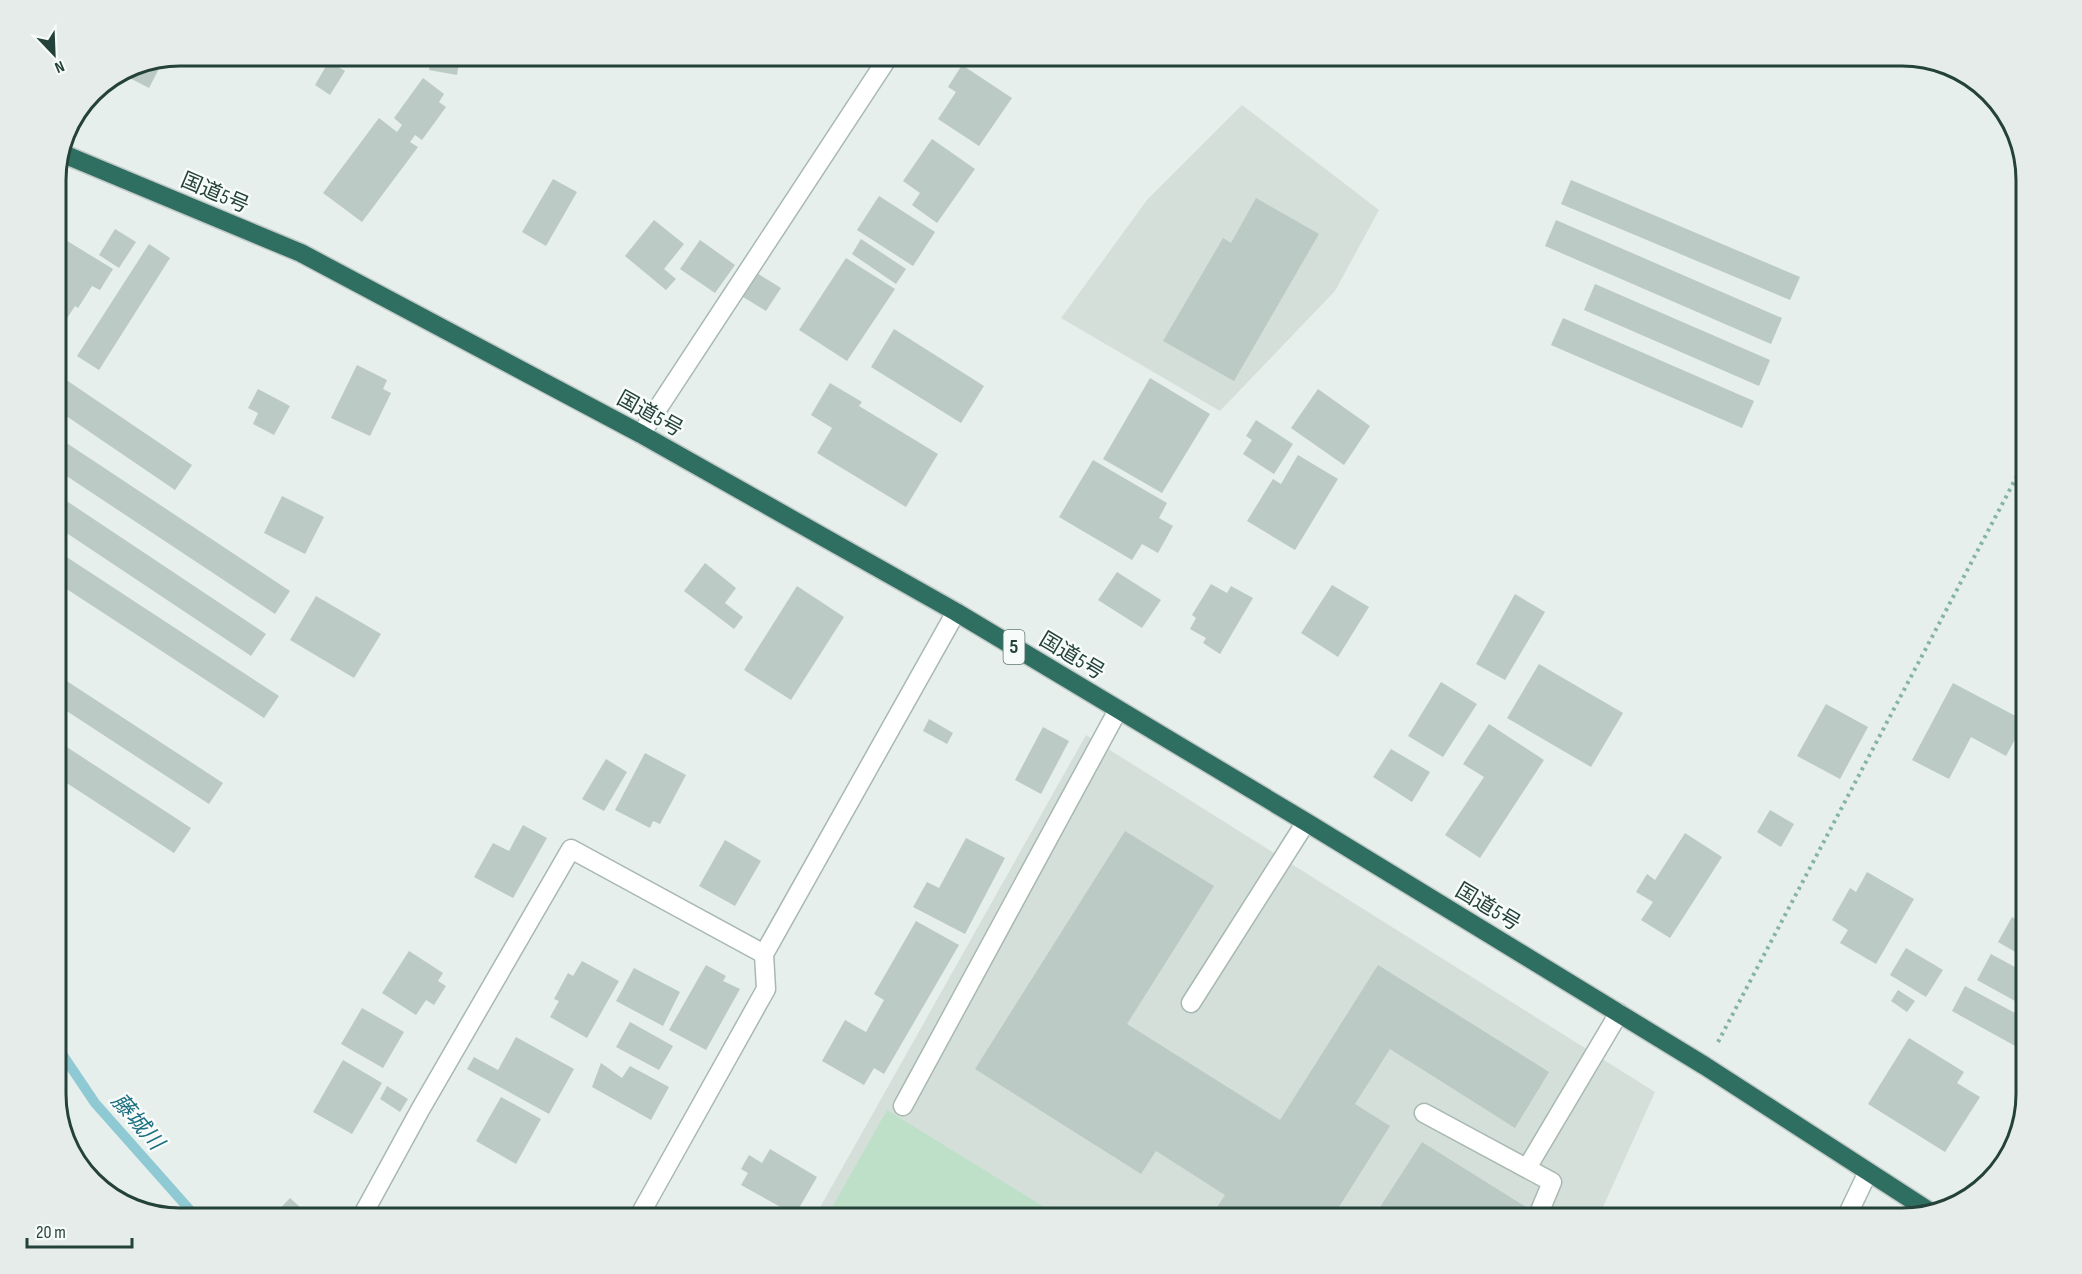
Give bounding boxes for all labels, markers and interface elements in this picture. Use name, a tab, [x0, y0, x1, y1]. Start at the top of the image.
north arrow	[24, 24, 84, 84]
text: N	[52, 56, 67, 77]
street label: 国道5号	[177, 168, 253, 218]
street label: 国道5号	[613, 386, 687, 442]
street label: 国道5号	[1035, 627, 1109, 685]
road number: 5	[1004, 630, 1024, 664]
street label: 国道5号	[1451, 878, 1525, 936]
water label: 藤城川	[105, 1088, 170, 1157]
scale bar	[27, 1211, 132, 1249]
text: 20 m	[36, 1222, 66, 1243]

